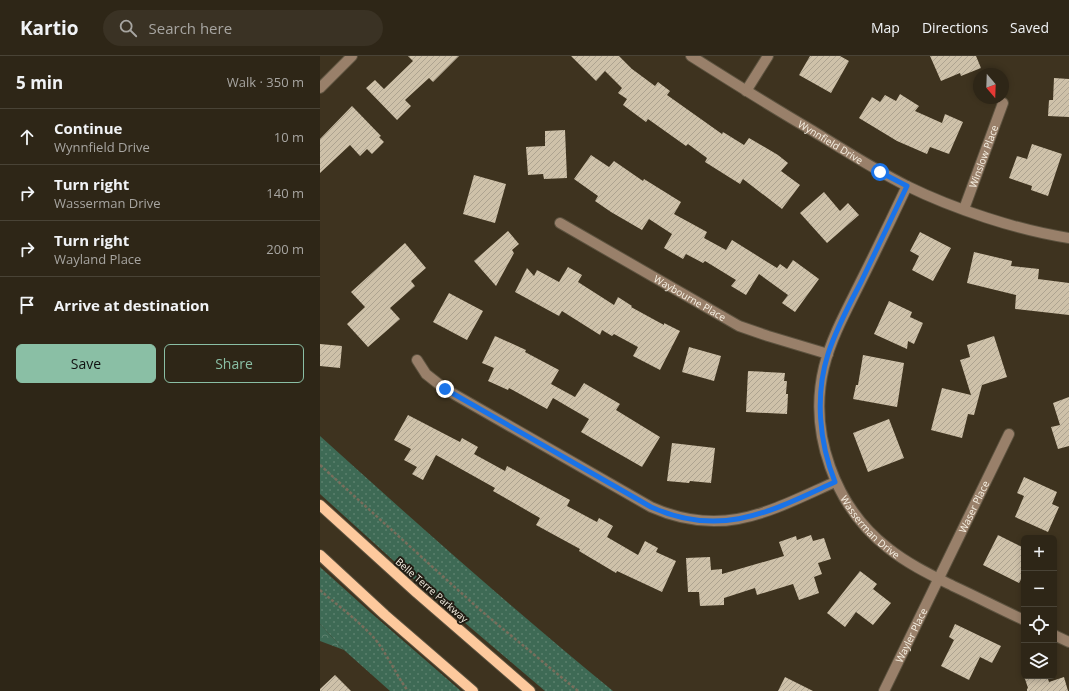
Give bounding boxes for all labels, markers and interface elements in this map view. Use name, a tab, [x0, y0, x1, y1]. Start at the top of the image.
search box	[103, 10, 383, 46]
text: Kartio	[20, 15, 79, 41]
icon: search	[117, 17, 139, 39]
text: Search here	[149, 18, 232, 38]
text: Map	[871, 18, 900, 37]
text: Directions	[922, 18, 988, 37]
text: Saved	[1010, 18, 1049, 37]
north arrow	[973, 68, 1009, 104]
text: 5 min	[16, 71, 63, 94]
text: Walk · 350 m	[227, 73, 304, 91]
street label: Wynnfield Drive	[796, 117, 866, 167]
text: Continue	[54, 118, 122, 138]
street label: Winslow Place	[965, 123, 1001, 190]
icon: ahead	[16, 126, 38, 148]
text: 10 m	[274, 128, 304, 146]
text: Wynnfield Drive	[54, 138, 150, 156]
route start	[871, 163, 889, 181]
text: Turn right	[54, 174, 129, 194]
icon: right	[16, 182, 38, 204]
text: 140 m	[266, 184, 304, 202]
text: Wasserman Drive	[54, 194, 161, 212]
text: Turn right	[54, 230, 129, 250]
icon: right	[16, 238, 38, 260]
text: 200 m	[266, 240, 304, 258]
text: Wayland Place	[54, 250, 141, 268]
street label: Waybourne Place	[651, 272, 729, 324]
icon: arrive	[16, 294, 38, 316]
text: Arrive at destination	[54, 295, 209, 315]
button: Save	[16, 344, 156, 383]
button: Share	[164, 344, 304, 383]
route end	[436, 380, 454, 398]
street label: Waser Place	[955, 478, 992, 535]
street label: Wasserman Drive	[837, 493, 903, 562]
map controls	[1021, 535, 1057, 679]
button: +	[1021, 535, 1057, 571]
street label: Belle Terre Parkway	[393, 555, 472, 626]
button: −	[1021, 571, 1057, 607]
street label: Wayler Place	[892, 605, 931, 665]
button: locate	[1021, 607, 1057, 643]
button: layers	[1021, 643, 1057, 679]

